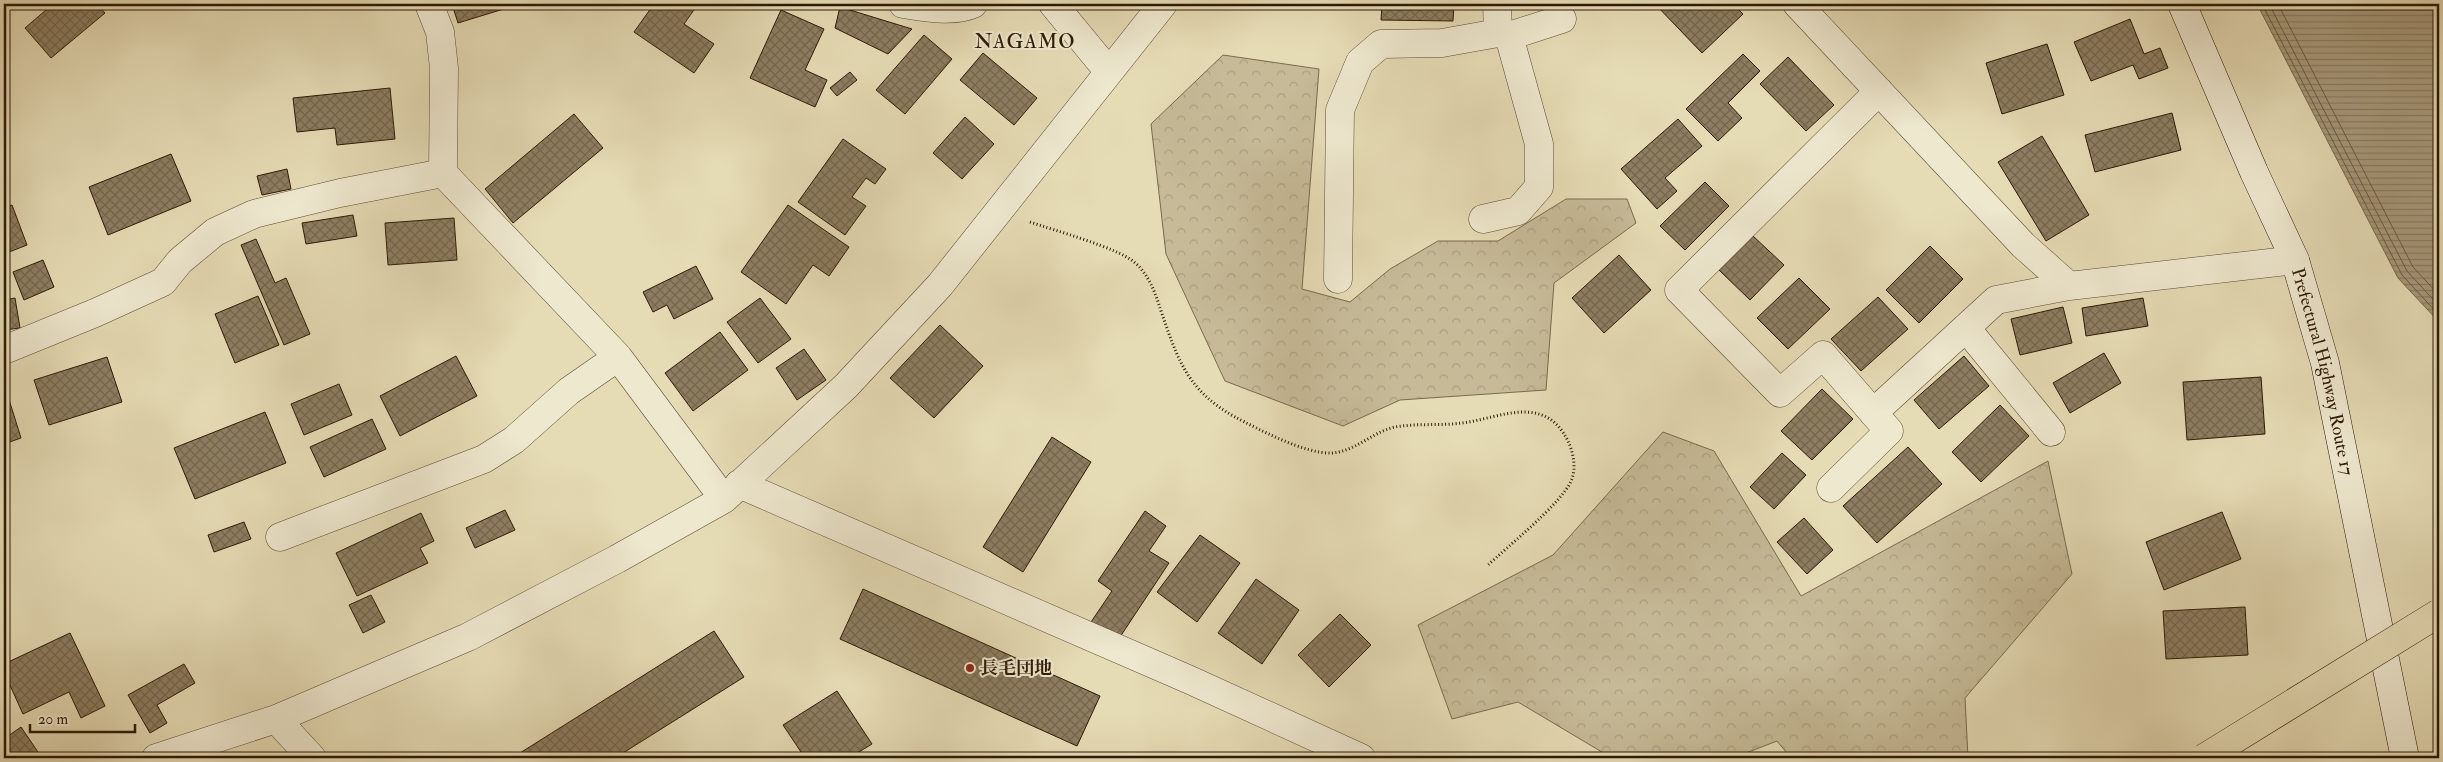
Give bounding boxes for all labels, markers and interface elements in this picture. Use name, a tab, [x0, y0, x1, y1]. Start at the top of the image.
district label: NAGAMO	[975, 29, 1075, 54]
street label: Prefectural Highway Route 17	[2286, 265, 2359, 477]
place label: 長毛団地	[980, 657, 1052, 680]
marker: 長毛団地	[964, 662, 976, 674]
scale bar	[30, 702, 135, 734]
text: 20 m	[38, 710, 68, 729]

